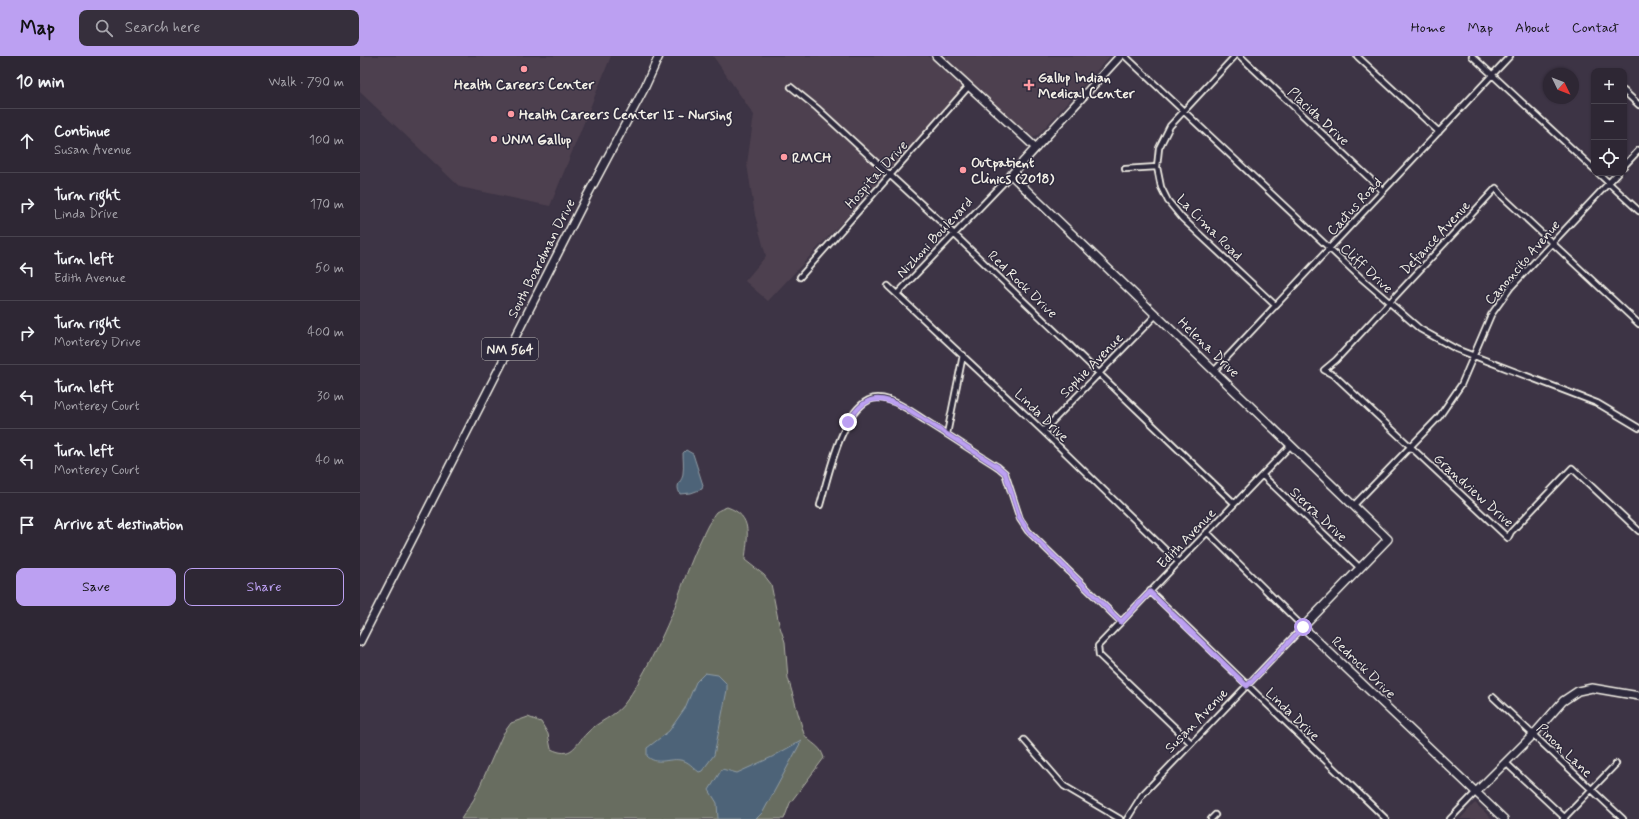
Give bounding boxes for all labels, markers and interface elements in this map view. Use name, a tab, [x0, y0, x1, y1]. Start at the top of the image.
search box	[79, 10, 359, 46]
text: Map	[20, 16, 55, 41]
icon: search	[93, 17, 115, 39]
text: Search here	[125, 18, 200, 38]
text: Home	[1411, 19, 1445, 37]
text: Map	[1467, 19, 1493, 37]
text: About	[1515, 19, 1550, 37]
text: Contact	[1572, 19, 1619, 37]
marker: Health Careers Center	[519, 64, 529, 74]
north arrow	[1543, 68, 1579, 104]
map controls	[1591, 68, 1627, 176]
button: +	[1591, 68, 1627, 104]
place label: Gallup Indian Medical Center	[1038, 69, 1136, 103]
text: 10 min	[16, 71, 65, 93]
text: Walk · 790 m	[269, 74, 344, 91]
place label: Health Careers Center	[454, 76, 595, 94]
marker: Gallup Indian Medical Center	[1023, 79, 1035, 91]
street label: Placida Drive	[1284, 84, 1353, 150]
button: −	[1591, 104, 1627, 140]
place label: Health Careers Center II - Nursing	[519, 106, 733, 127]
marker: Health Careers Center II - Nursing	[506, 109, 516, 119]
text: Continue	[54, 122, 110, 142]
icon: ahead	[16, 130, 38, 152]
place label: UNM Gallup	[502, 131, 572, 149]
text: 100 m	[309, 132, 344, 149]
marker: UNM Gallup	[489, 134, 499, 144]
street label: Hospital Drive	[841, 137, 912, 213]
button: locate	[1591, 140, 1627, 176]
text: Susan Avenue	[54, 142, 132, 159]
place label: RMCH	[792, 149, 831, 167]
marker: RMCH	[779, 152, 789, 162]
place label: Outpatient Clinics (2018)	[971, 154, 1054, 188]
marker: Outpatient Clinics (2018)	[958, 165, 968, 175]
street label: Cactus Road	[1323, 174, 1386, 240]
text: Turn right	[54, 186, 121, 206]
street label: La Cima Road	[1172, 191, 1246, 265]
street label: Nizhoni Boulevard	[893, 193, 977, 282]
icon: right	[16, 194, 38, 216]
text: 170 m	[310, 196, 344, 213]
street label: South Boardman Drive	[504, 196, 580, 321]
street label: Defiance Avenue	[1397, 196, 1475, 279]
text: Linda Drive	[54, 206, 118, 223]
street label: Canoncito Avenue	[1481, 217, 1564, 309]
street label: Cliff Drive	[1336, 240, 1397, 298]
street label: Red Rock Drive	[984, 247, 1061, 323]
text: Turn left	[54, 250, 114, 270]
icon: left	[16, 258, 38, 280]
text: 50 m	[315, 260, 344, 277]
text: Edith Avenue	[54, 270, 126, 287]
text: Turn right	[54, 314, 121, 334]
street label: Helena Drive	[1173, 314, 1243, 382]
icon: right	[16, 322, 38, 344]
text: 400 m	[307, 324, 344, 341]
street label: Sophie Avenue	[1056, 329, 1127, 402]
text: Monterey Drive	[54, 334, 141, 351]
road number: NM 564	[482, 338, 538, 360]
text: Turn left	[54, 378, 114, 398]
street label: Linda Drive	[1010, 385, 1072, 446]
icon: left	[16, 386, 38, 408]
text: 30 m	[317, 388, 344, 405]
text: Monterey Court	[54, 398, 140, 415]
route end	[839, 413, 857, 431]
text: Turn left	[54, 442, 114, 462]
icon: left	[16, 450, 38, 472]
street label: Grandview Drive	[1429, 450, 1517, 532]
text: 40 m	[315, 452, 344, 469]
text: Monterey Court	[54, 462, 140, 479]
street label: Sierra Drive	[1286, 484, 1351, 546]
street label: Edith Avenue	[1153, 505, 1220, 573]
icon: arrive	[16, 514, 38, 536]
text: Arrive at destination	[54, 515, 183, 535]
button: Save	[16, 568, 176, 606]
button: Share	[184, 568, 344, 606]
route start	[1294, 618, 1312, 636]
street label: Redrock Drive	[1327, 633, 1399, 703]
street label: Susan Avenue	[1161, 684, 1233, 757]
street label: Linda Drive	[1261, 684, 1323, 745]
street label: Pinon Lane	[1533, 720, 1596, 782]

